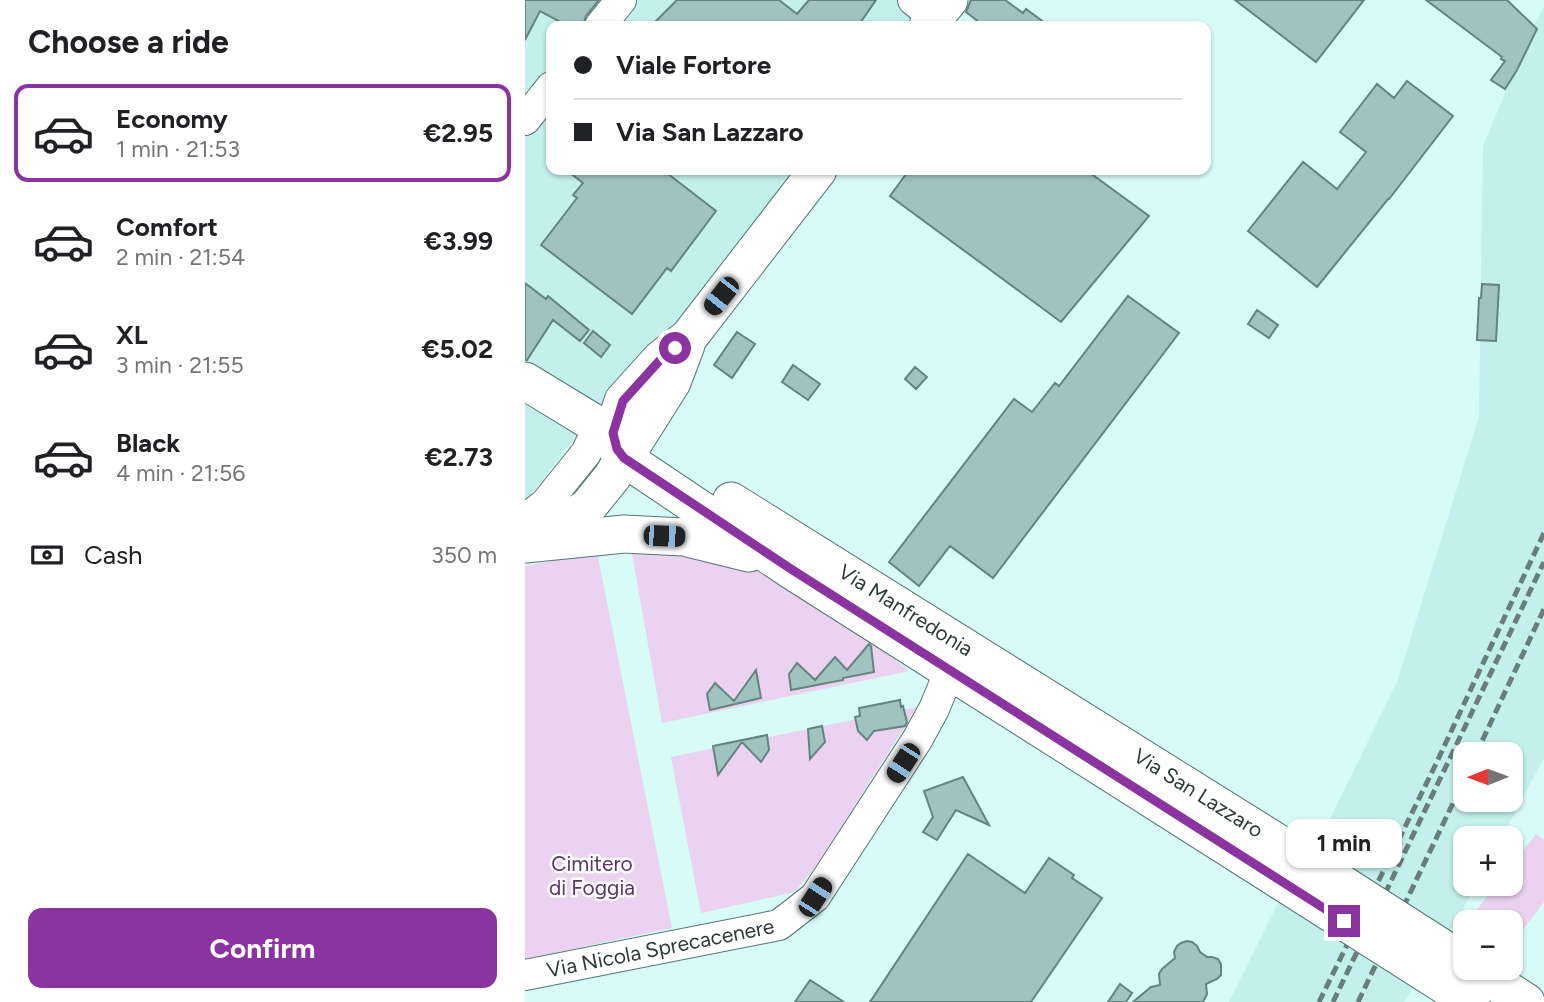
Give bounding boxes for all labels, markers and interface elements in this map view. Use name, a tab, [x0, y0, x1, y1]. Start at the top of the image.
text: Choose a ride	[28, 23, 229, 61]
text: Viale Fortore	[616, 49, 771, 81]
icon: car	[32, 102, 95, 165]
text: Economy	[116, 103, 228, 135]
text: Via San Lazzaro	[616, 116, 804, 148]
text: €2.95	[423, 117, 493, 149]
text: 1 min · 21:53	[116, 135, 240, 163]
icon: car	[32, 210, 95, 273]
text: Comfort	[116, 211, 218, 243]
text: €3.99	[424, 225, 493, 257]
text: 2 min · 21:54	[116, 243, 245, 271]
car	[700, 273, 743, 319]
icon: car	[32, 318, 95, 381]
text: XL	[116, 319, 148, 351]
route start	[659, 332, 691, 364]
text: €5.02	[421, 333, 493, 365]
text: 3 min · 21:55	[116, 351, 244, 379]
icon: car	[32, 426, 95, 489]
text: Black	[116, 427, 180, 459]
text: €2.73	[425, 441, 493, 473]
text: 4 min · 21:56	[116, 459, 245, 487]
car	[643, 525, 686, 547]
icon: cash	[28, 536, 66, 574]
text: Cash	[84, 539, 143, 571]
text: 350 m	[431, 541, 497, 569]
street label: Via Manfredonia	[834, 558, 978, 661]
car	[883, 740, 924, 786]
north arrow	[1453, 742, 1523, 812]
map controls	[1453, 742, 1523, 980]
street label: Via San Lazzaro	[1129, 743, 1268, 843]
callout: 1 min	[1286, 820, 1402, 869]
button: +	[1453, 826, 1523, 896]
text: 1 min	[1317, 829, 1371, 857]
park label: Cimitero di Foggia	[549, 851, 635, 900]
car	[795, 874, 836, 920]
route end	[1328, 905, 1360, 937]
button: Confirm	[28, 908, 497, 988]
button: −	[1453, 910, 1523, 980]
street label: Via Nicola Sprecacenere	[544, 913, 776, 982]

